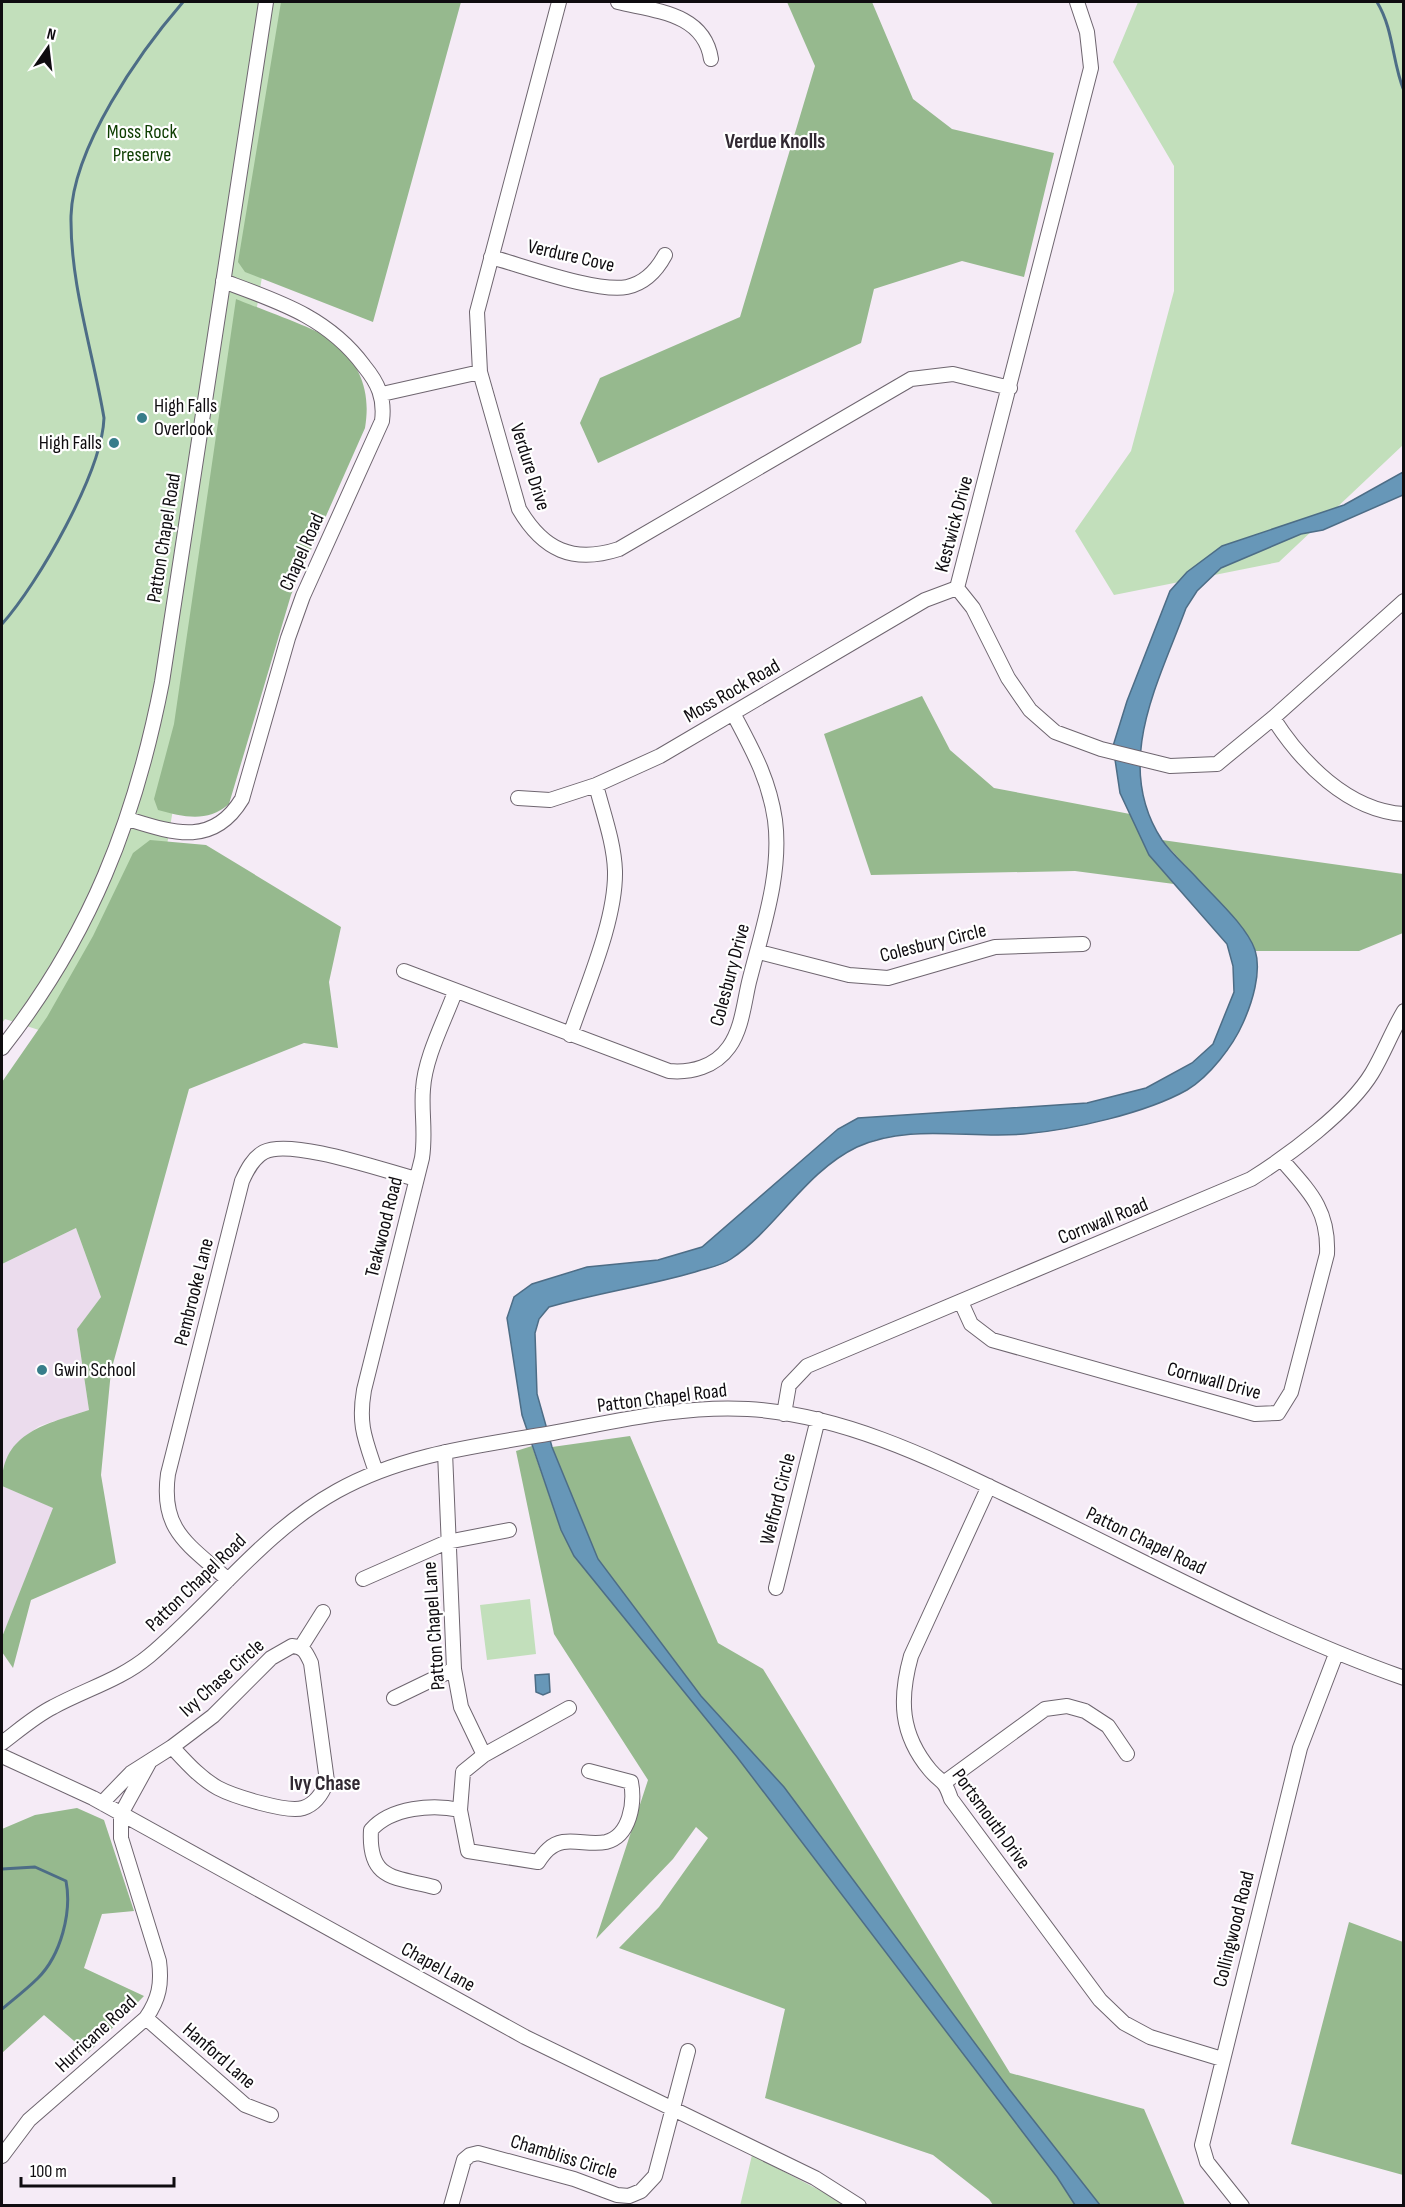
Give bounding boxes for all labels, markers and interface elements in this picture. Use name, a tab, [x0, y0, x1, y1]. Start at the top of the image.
north arrow	[18, 18, 78, 78]
text: N	[45, 25, 58, 45]
park label: Moss Rock Preserve	[107, 120, 178, 167]
district label: Verdue Knolls	[725, 129, 825, 154]
street label: Verdure Cove	[525, 234, 617, 278]
place label: High Falls Overlook	[154, 394, 217, 441]
marker: High Falls Overlook	[135, 411, 149, 425]
street label: Verdure Drive	[505, 420, 555, 514]
place label: High Falls	[39, 431, 102, 455]
marker: High Falls	[107, 436, 121, 450]
street label: Patton Chapel Road	[142, 472, 186, 604]
street label: Kestwick Drive	[930, 473, 978, 575]
street label: Chapel Road	[274, 509, 330, 595]
street label: Moss Rock Road	[680, 654, 784, 728]
street label: Colesbury Circle	[877, 918, 989, 968]
street label: Colesbury Drive	[705, 921, 755, 1029]
street label: Teakwood Road	[360, 1174, 408, 1280]
street label: Cornwall Road	[1055, 1192, 1151, 1250]
street label: Pembrooke Lane	[169, 1236, 219, 1348]
street label: Cornwall Drive	[1164, 1357, 1264, 1405]
place label: Gwin School	[54, 1358, 136, 1382]
marker: Gwin School	[35, 1363, 49, 1377]
street label: Patton Chapel Road	[596, 1378, 728, 1418]
street label: Welford Circle	[755, 1451, 801, 1547]
street label: Patton Chapel Road	[1082, 1502, 1210, 1580]
street label: Patton Chapel Road	[141, 1529, 251, 1637]
street label: Patton Chapel Lane	[418, 1561, 450, 1691]
street label: Ivy Chase Circle	[175, 1634, 269, 1722]
street label: Portsmouth Drive	[947, 1764, 1035, 1874]
district label: Ivy Chase	[289, 1771, 361, 1796]
street label: Collingwood Road	[1208, 1869, 1260, 1989]
street label: Chapel Lane	[397, 1937, 479, 1997]
street label: Hurricane Road	[50, 1990, 142, 2078]
street label: Hanford Lane	[178, 2018, 260, 2094]
street label: Chambliss Circle	[507, 2129, 621, 2185]
scale bar	[21, 2150, 174, 2188]
text: 100 m	[30, 2161, 67, 2182]

